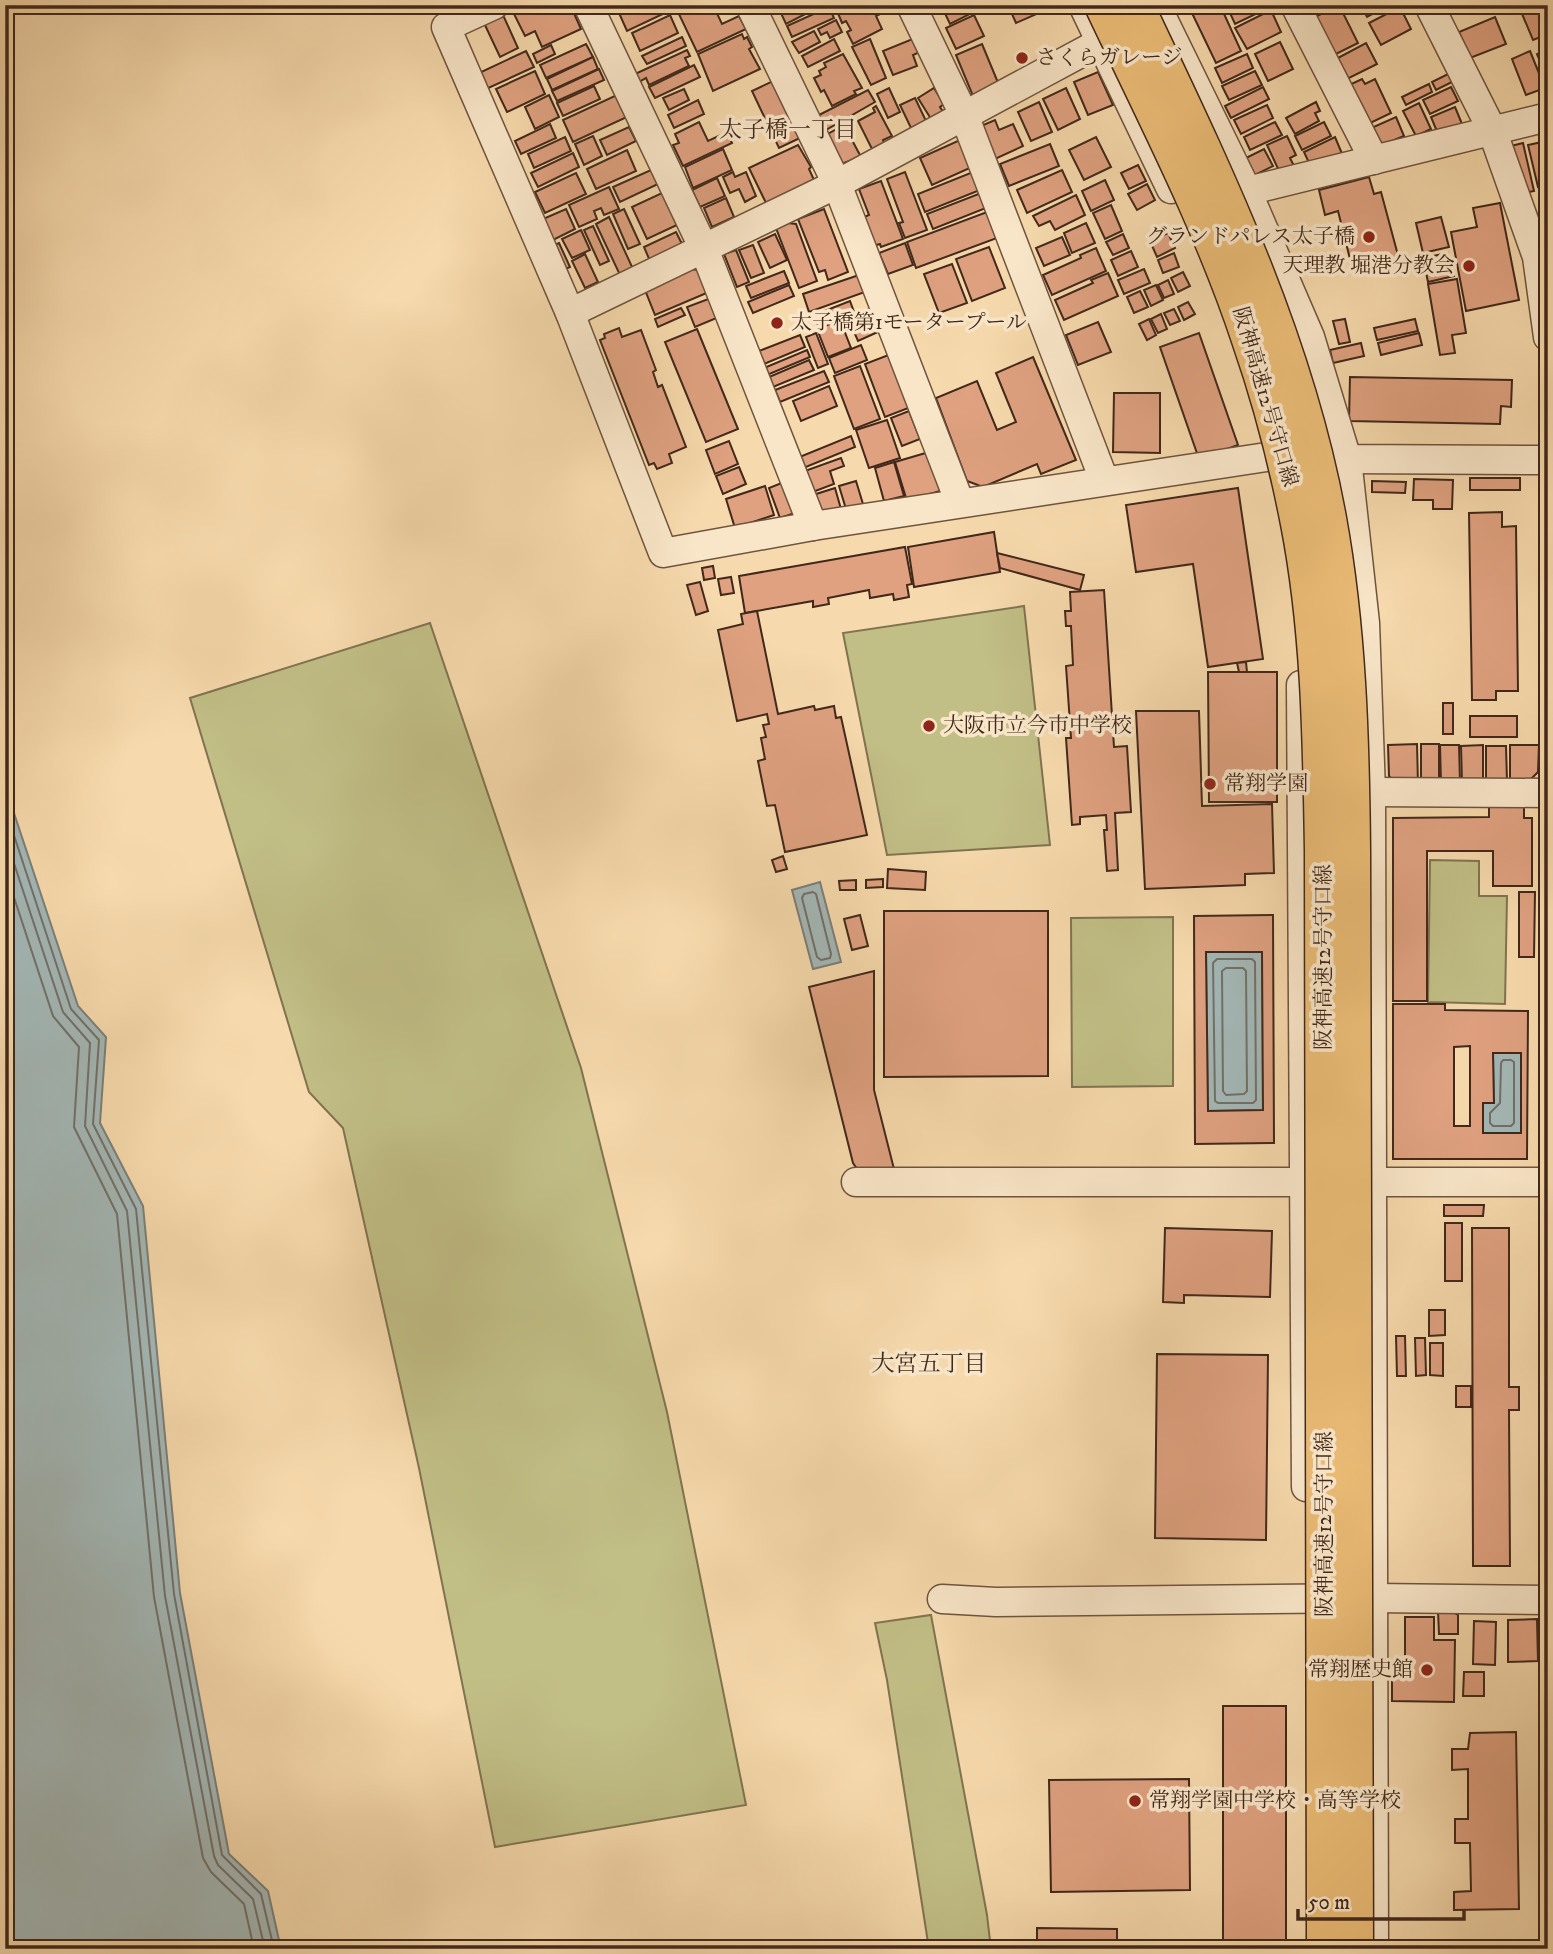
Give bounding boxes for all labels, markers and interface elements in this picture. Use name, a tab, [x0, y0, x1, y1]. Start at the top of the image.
place label: さくらガレージ	[1036, 45, 1183, 71]
marker: さくらガレージ	[1014, 50, 1030, 66]
district label: 太子橋一丁目	[719, 116, 857, 145]
place label: グランドパレス太子橋	[1146, 224, 1355, 250]
marker: グランドパレス太子橋	[1361, 229, 1377, 245]
place label: 天理教 堀港分教会	[1282, 253, 1455, 279]
marker: 天理教 堀港分教会	[1461, 258, 1477, 274]
street label: 阪神高速12号守口線	[1227, 304, 1303, 490]
place label: 太子橋第1モータープール	[791, 310, 1027, 336]
marker: 太子橋第1モータープール	[769, 315, 785, 331]
place label: 大阪市立今市中学校	[943, 713, 1132, 739]
marker: 大阪市立今市中学校	[921, 718, 937, 734]
place label: 常翔学園	[1224, 771, 1308, 797]
marker: 常翔学園	[1202, 776, 1218, 792]
street label: 阪神高速12号守口線	[1311, 864, 1337, 1050]
district label: 大宮五丁目	[872, 1350, 987, 1379]
street label: 阪神高速12号守口線	[1312, 1431, 1338, 1617]
place label: 常翔歴史館	[1308, 1657, 1413, 1683]
marker: 常翔歴史館	[1419, 1662, 1435, 1678]
place label: 常翔学園中学校・高等学校	[1149, 1788, 1401, 1814]
marker: 常翔学園中学校・高等学校	[1127, 1793, 1143, 1809]
scale bar	[1298, 1877, 1464, 1921]
text: 50 m	[1308, 1890, 1350, 1916]

